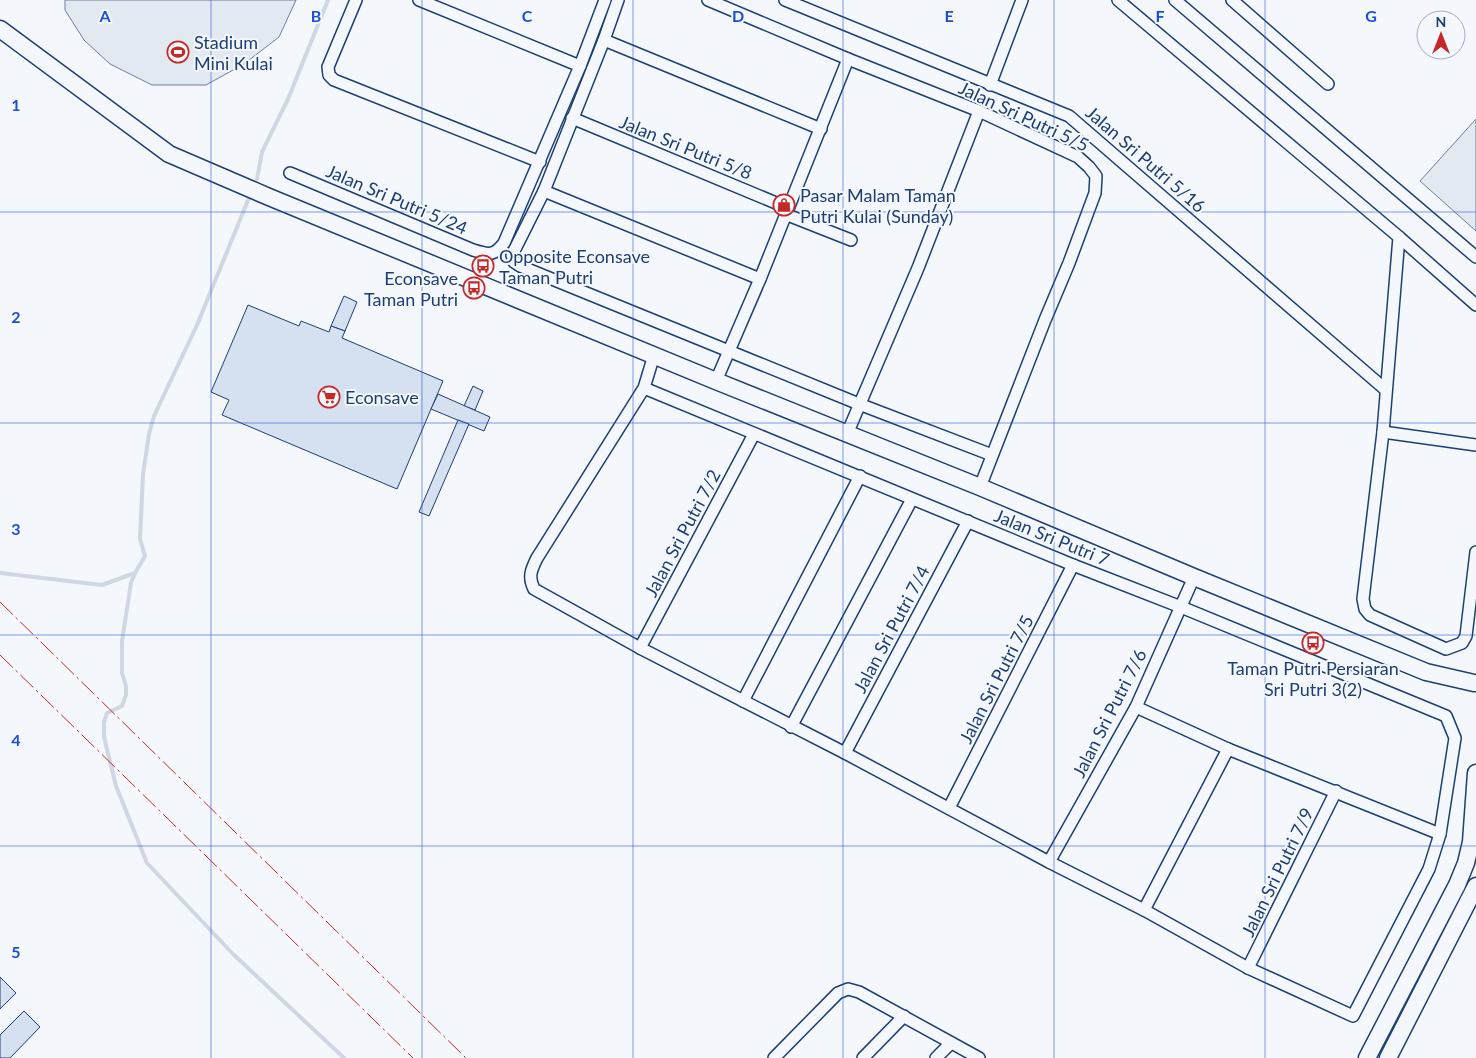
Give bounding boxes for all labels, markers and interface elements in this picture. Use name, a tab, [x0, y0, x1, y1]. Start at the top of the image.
text: A	[98, 6, 111, 25]
text: B	[311, 6, 321, 25]
text: C	[522, 6, 533, 25]
text: D	[732, 6, 744, 25]
text: E	[944, 6, 954, 25]
text: F	[1155, 6, 1165, 25]
text: G	[1365, 6, 1377, 25]
north arrow	[1416, 10, 1466, 60]
text: N	[1436, 13, 1446, 30]
place label: Stadium Mini Kulai	[194, 31, 273, 74]
sports icon: Stadium Mini Kulai	[166, 40, 190, 64]
street label: Jalan Sri Putri 5/5	[956, 76, 1092, 156]
text: 1	[11, 95, 21, 114]
street label: Jalan Sri Putri 5/16	[1082, 101, 1210, 217]
street label: Jalan Sri Putri 5/8	[617, 110, 755, 184]
street label: Jalan Sri Putri 5/24	[323, 159, 471, 239]
place label: Pasar Malam Taman Putri Kulai (Sunday)	[800, 184, 956, 227]
shop icon: Pasar Malam Taman Putri Kulai (Sunday)	[772, 193, 796, 217]
place label: Opposite Econsave Taman Putri	[499, 245, 650, 288]
bus stop icon: Opposite Econsave Taman Putri	[471, 254, 495, 278]
place label: Econsave Taman Putri	[364, 267, 458, 310]
bus stop icon: Econsave Taman Putri	[462, 276, 486, 300]
text: 2	[11, 307, 21, 326]
supermarket icon: Econsave	[317, 385, 341, 409]
place label: Econsave	[345, 386, 419, 408]
street label: Jalan Sri Putri 7/2	[639, 466, 725, 600]
street label: Jalan Sri Putri 7	[991, 504, 1113, 570]
text: 3	[11, 519, 21, 538]
street label: Jalan Sri Putri 7/4	[848, 562, 934, 696]
street label: Jalan Sri Putri 7/5	[954, 611, 1038, 747]
bus stop icon: Taman Putri Persiaran Sri Putri 3(2)	[1301, 631, 1325, 655]
street label: Jalan Sri Putri 7/6	[1067, 645, 1151, 781]
place label: Taman Putri Persiaran Sri Putri 3(2)	[1227, 657, 1399, 700]
text: 4	[11, 730, 21, 749]
street label: Jalan Sri Putri 7/9	[1236, 804, 1318, 940]
text: 5	[11, 942, 21, 961]

